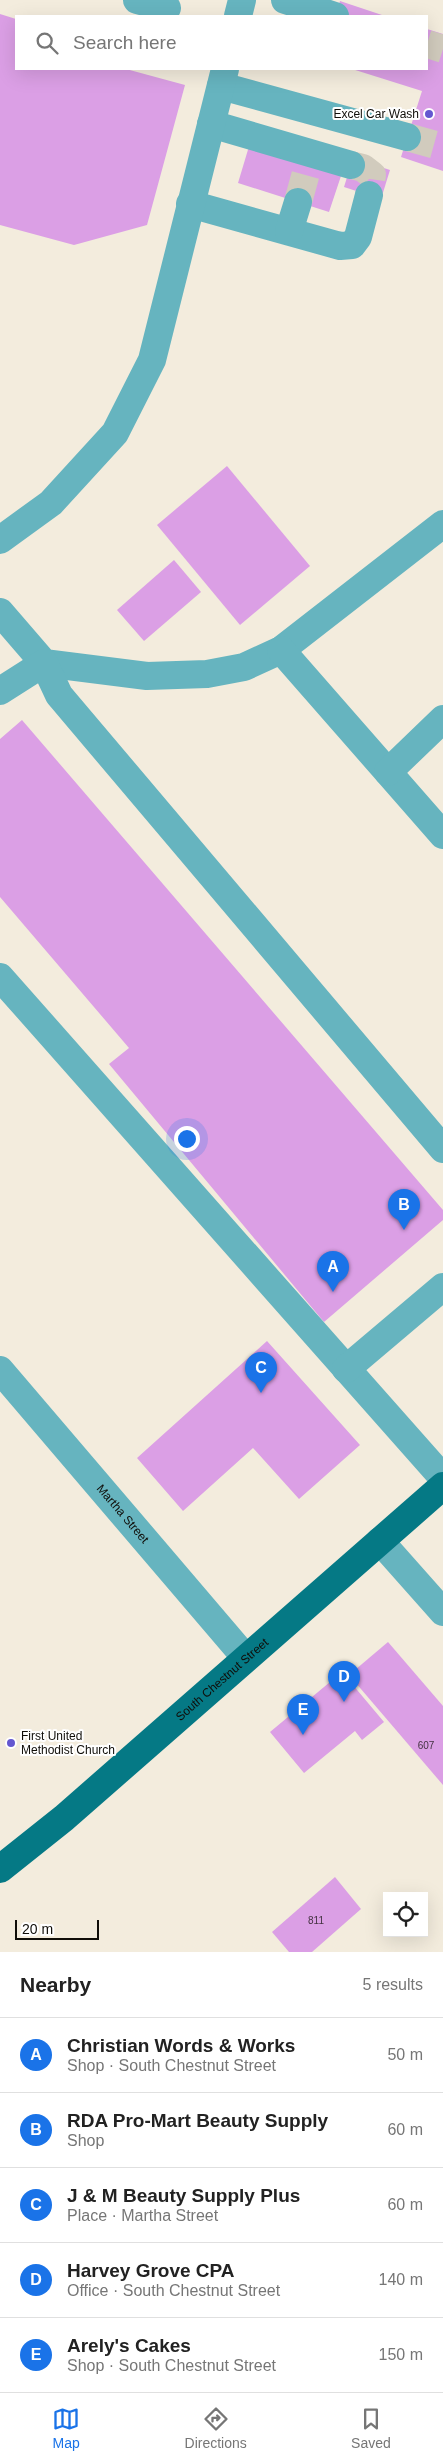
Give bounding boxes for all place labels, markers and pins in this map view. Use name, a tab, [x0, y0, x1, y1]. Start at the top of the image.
place label: Excel Car Wash	[333, 107, 419, 121]
marker: Excel Car Wash	[423, 108, 435, 120]
pin: B	[388, 1189, 420, 1230]
pin: A	[317, 1251, 349, 1292]
pin: C	[245, 1352, 277, 1393]
pin: D	[328, 1661, 360, 1702]
pin: E	[287, 1694, 319, 1735]
place label: First United Methodist Church	[21, 1729, 115, 1757]
marker: First United Methodist Church	[5, 1737, 17, 1749]

